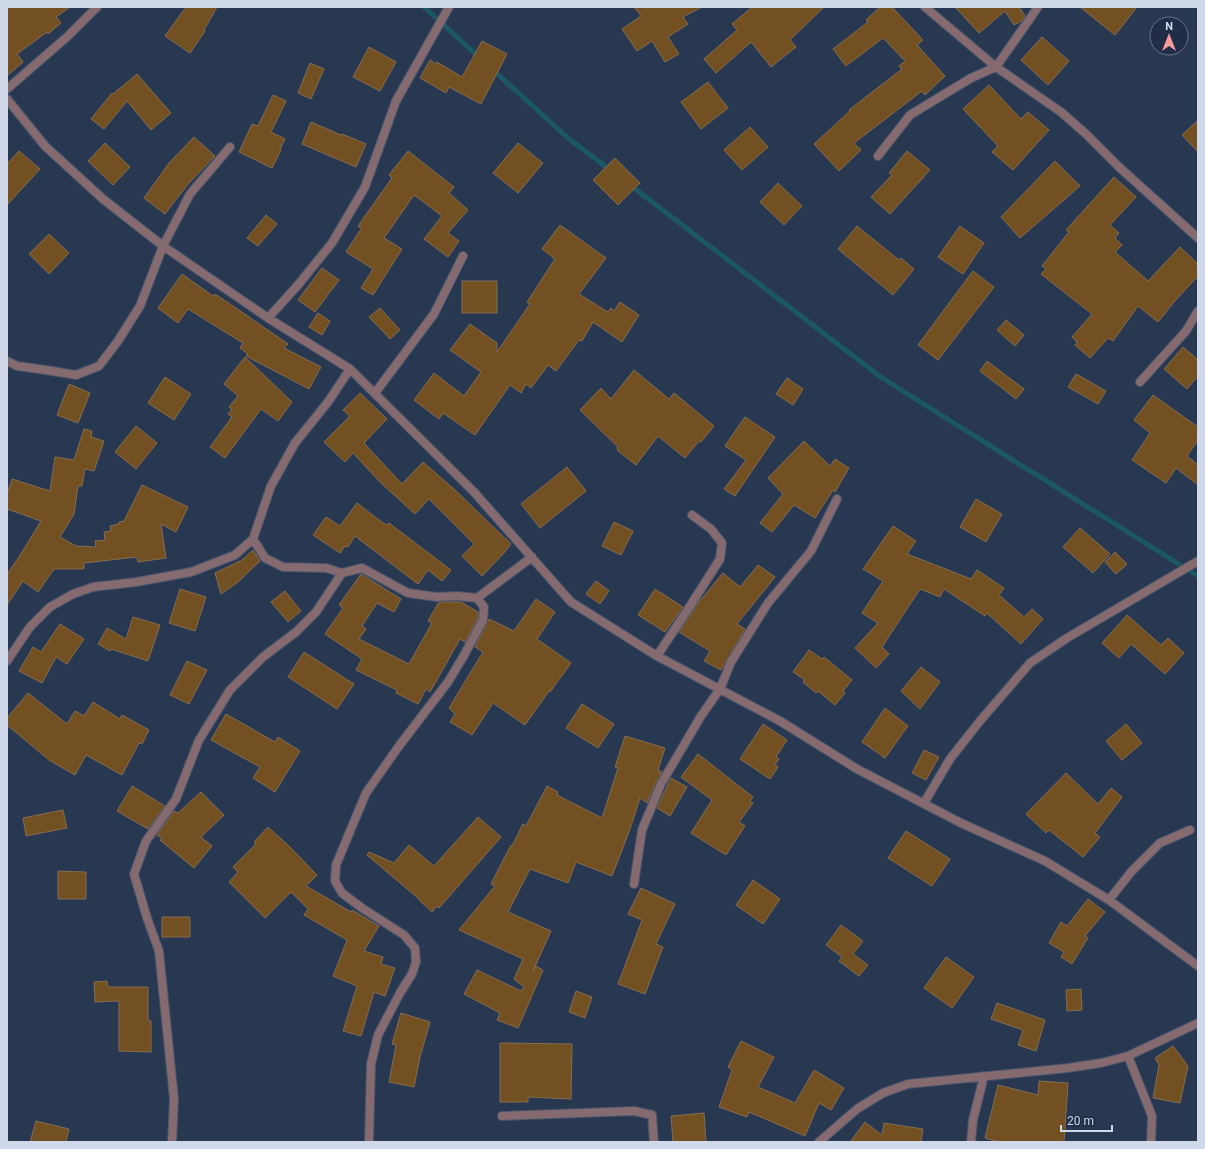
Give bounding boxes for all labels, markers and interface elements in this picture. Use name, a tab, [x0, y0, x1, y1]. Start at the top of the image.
north arrow	[1149, 16, 1189, 56]
text: N	[1165, 20, 1173, 33]
scale bar	[1061, 1107, 1112, 1133]
text: 20 m	[1067, 1114, 1094, 1128]

